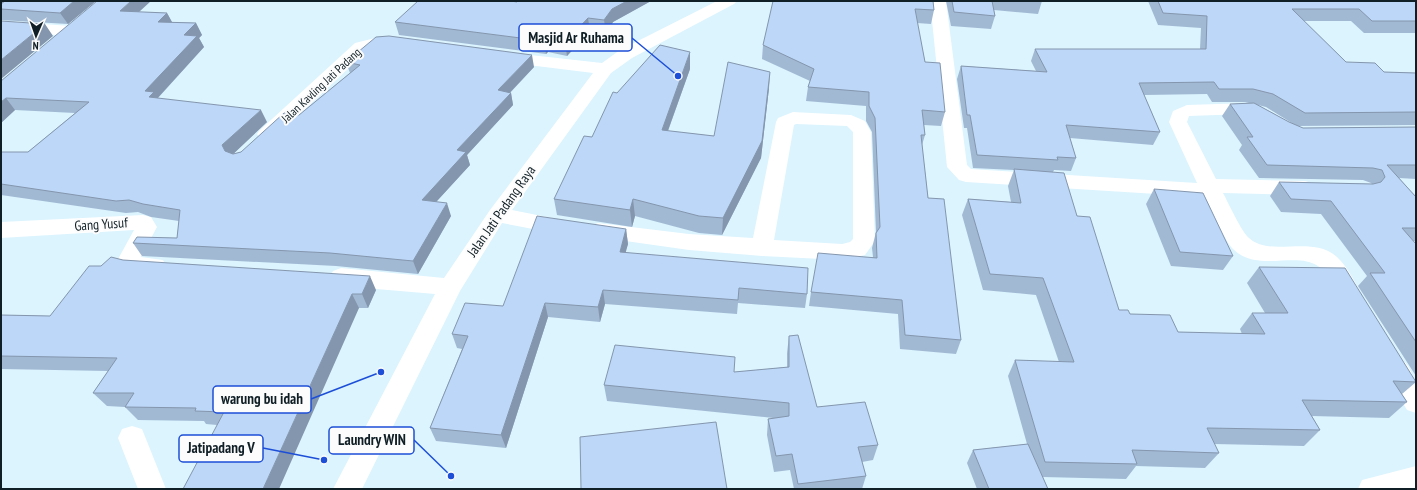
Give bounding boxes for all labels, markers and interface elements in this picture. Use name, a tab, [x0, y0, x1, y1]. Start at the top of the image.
north arrow	[16, 16, 56, 56]
callout: Masjid Ar Ruhama	[519, 24, 632, 51]
text: Masjid Ar Ruhama	[528, 28, 624, 47]
text: N	[32, 39, 39, 53]
street label: Jalan Kavling Jati Padang	[277, 44, 364, 126]
street label: Jalan Jati Padang Raya	[462, 162, 539, 261]
street label: Gang Yusuf	[74, 213, 129, 235]
callout: warung bu idah	[213, 386, 311, 413]
text: warung bu idah	[220, 389, 303, 408]
callout: Laundry WIN	[329, 427, 414, 454]
text: Laundry WIN	[338, 430, 406, 449]
callout: Jatipadang V	[179, 435, 263, 462]
text: Jatipadang V	[186, 438, 255, 457]

